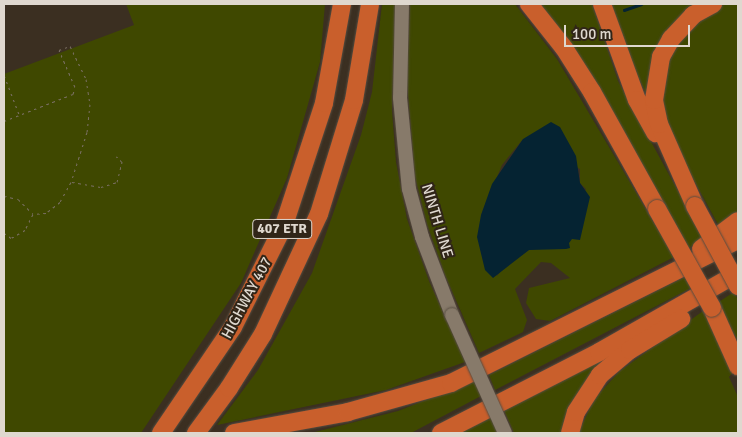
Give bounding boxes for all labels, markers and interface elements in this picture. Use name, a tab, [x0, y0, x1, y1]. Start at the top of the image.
scale bar	[567, 15, 693, 47]
text: 100 m	[572, 25, 612, 43]
street label: NINTH LINE	[417, 182, 457, 260]
road number: 407 ETR	[252, 218, 312, 240]
street label: HIGHWAY 407	[218, 254, 276, 342]

